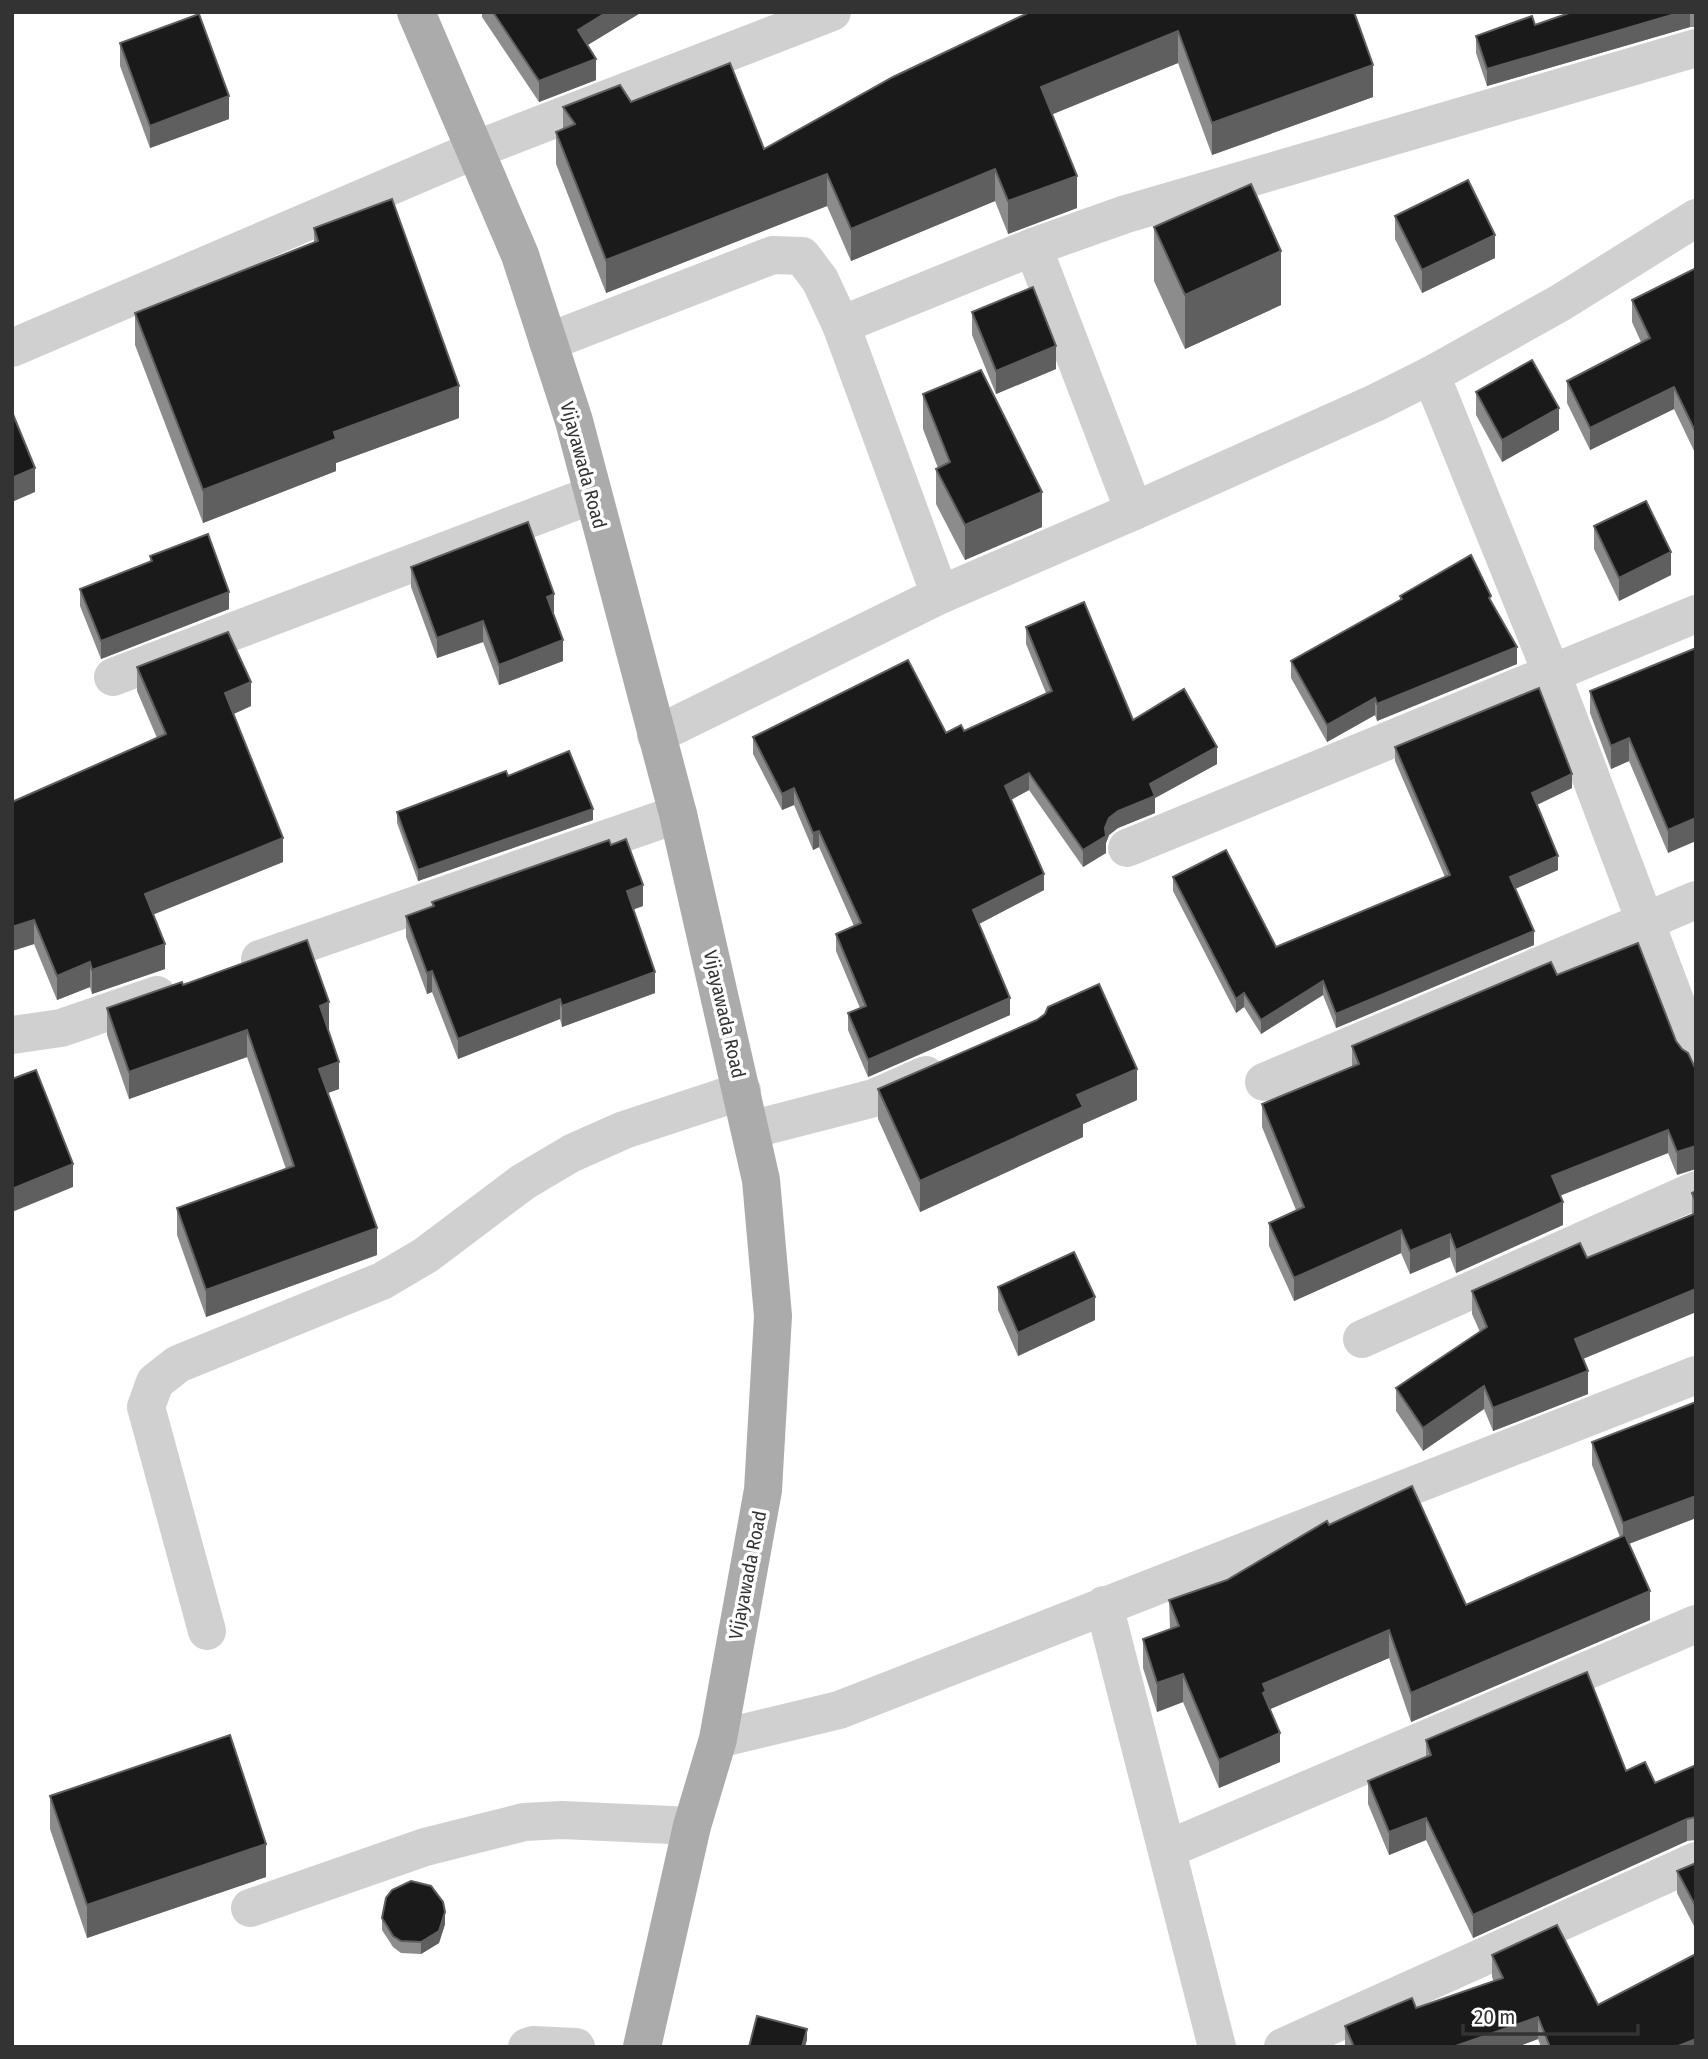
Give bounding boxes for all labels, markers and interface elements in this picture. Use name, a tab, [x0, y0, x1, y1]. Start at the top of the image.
street label: Vijayawada Road	[556, 399, 612, 531]
street label: Vijayawada Road	[699, 948, 750, 1080]
street label: Vijayawada Road	[724, 1509, 771, 1641]
scale bar	[1463, 1993, 1638, 2037]
text: 20 m	[1474, 2004, 1515, 2030]

